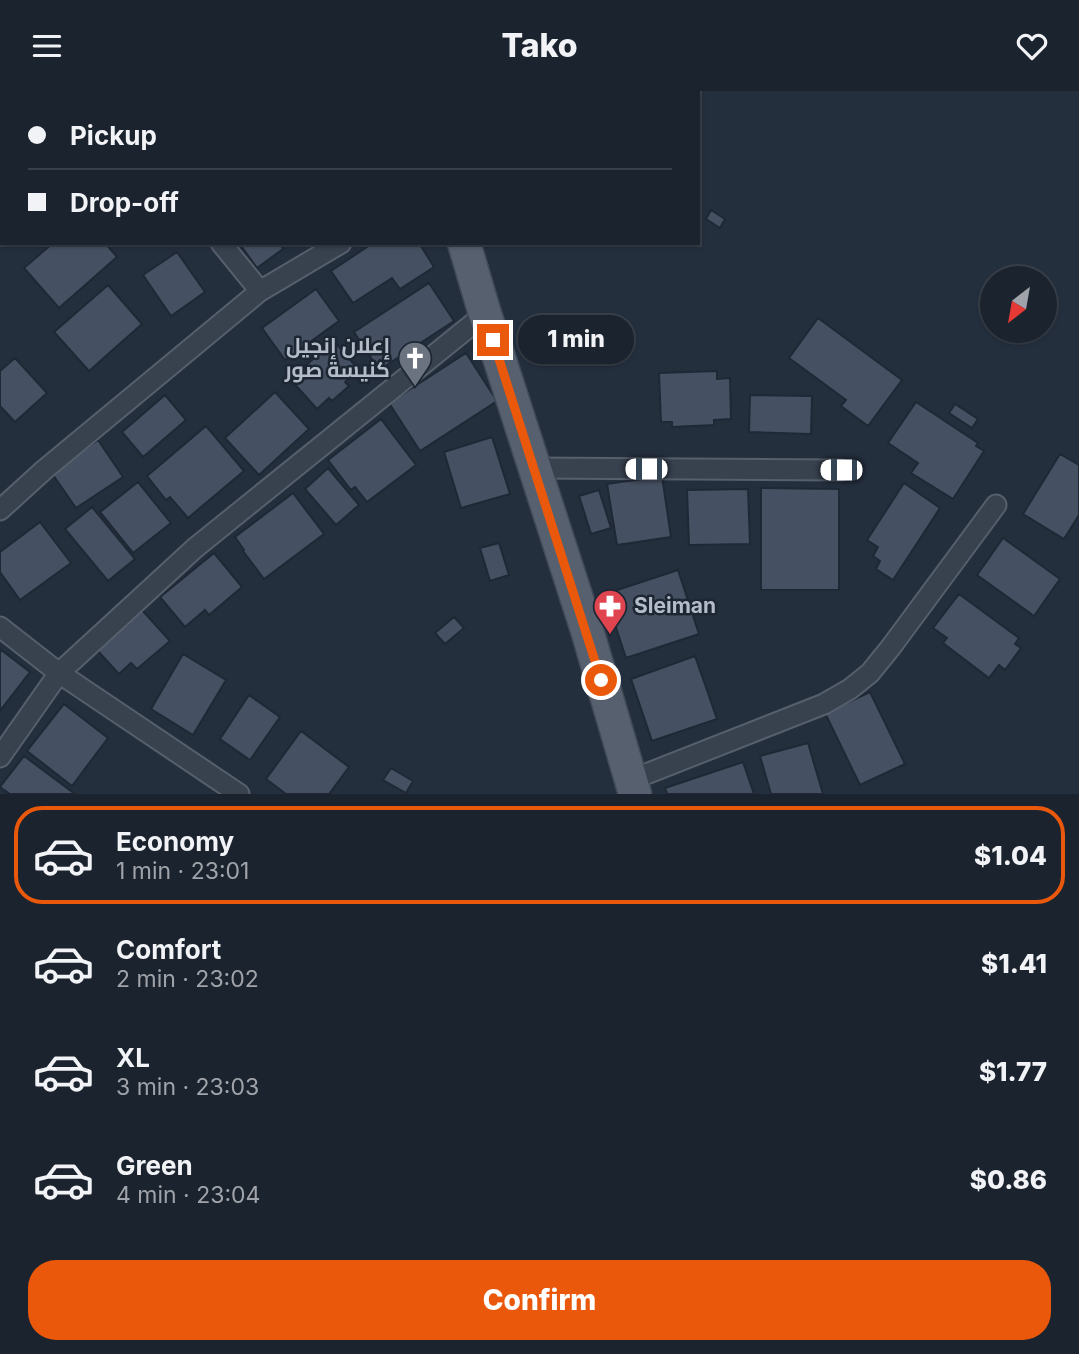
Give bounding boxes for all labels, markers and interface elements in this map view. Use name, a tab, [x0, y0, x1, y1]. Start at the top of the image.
text: Tako	[501, 26, 578, 65]
icon: menu	[28, 27, 66, 65]
icon: heart	[1013, 27, 1051, 65]
text: Pickup	[70, 120, 157, 151]
text: Drop-off	[70, 187, 179, 218]
north arrow	[980, 266, 1057, 343]
map controls	[980, 266, 1057, 343]
callout: 1 min	[518, 315, 633, 365]
route end	[477, 324, 509, 356]
text: 1 min	[547, 325, 605, 353]
place label: إعلان إنجيل كنيسة صور	[284, 333, 390, 383]
church icon: إعلان إنجيل كنيسة صور	[396, 339, 434, 388]
car	[626, 459, 668, 480]
car	[821, 460, 863, 481]
pharmacy icon: Sleiman	[591, 587, 629, 636]
place label: Sleiman	[634, 593, 716, 618]
route start	[585, 664, 617, 696]
icon: car	[32, 824, 95, 887]
text: Economy	[116, 826, 234, 857]
text: $1.04	[974, 840, 1047, 871]
text: 1 min · 23:01	[116, 857, 249, 885]
icon: car	[32, 932, 95, 995]
text: Comfort	[116, 934, 221, 965]
text: $1.41	[981, 948, 1047, 979]
text: 2 min · 23:02	[116, 965, 259, 993]
icon: car	[32, 1040, 95, 1103]
text: XL	[116, 1042, 150, 1073]
text: $1.77	[979, 1056, 1047, 1087]
text: 3 min · 23:03	[116, 1073, 259, 1101]
icon: car	[32, 1148, 95, 1211]
text: Green	[116, 1150, 193, 1181]
text: $0.86	[970, 1164, 1047, 1195]
text: 4 min · 23:04	[116, 1181, 260, 1209]
button: Confirm	[28, 1260, 1051, 1340]

